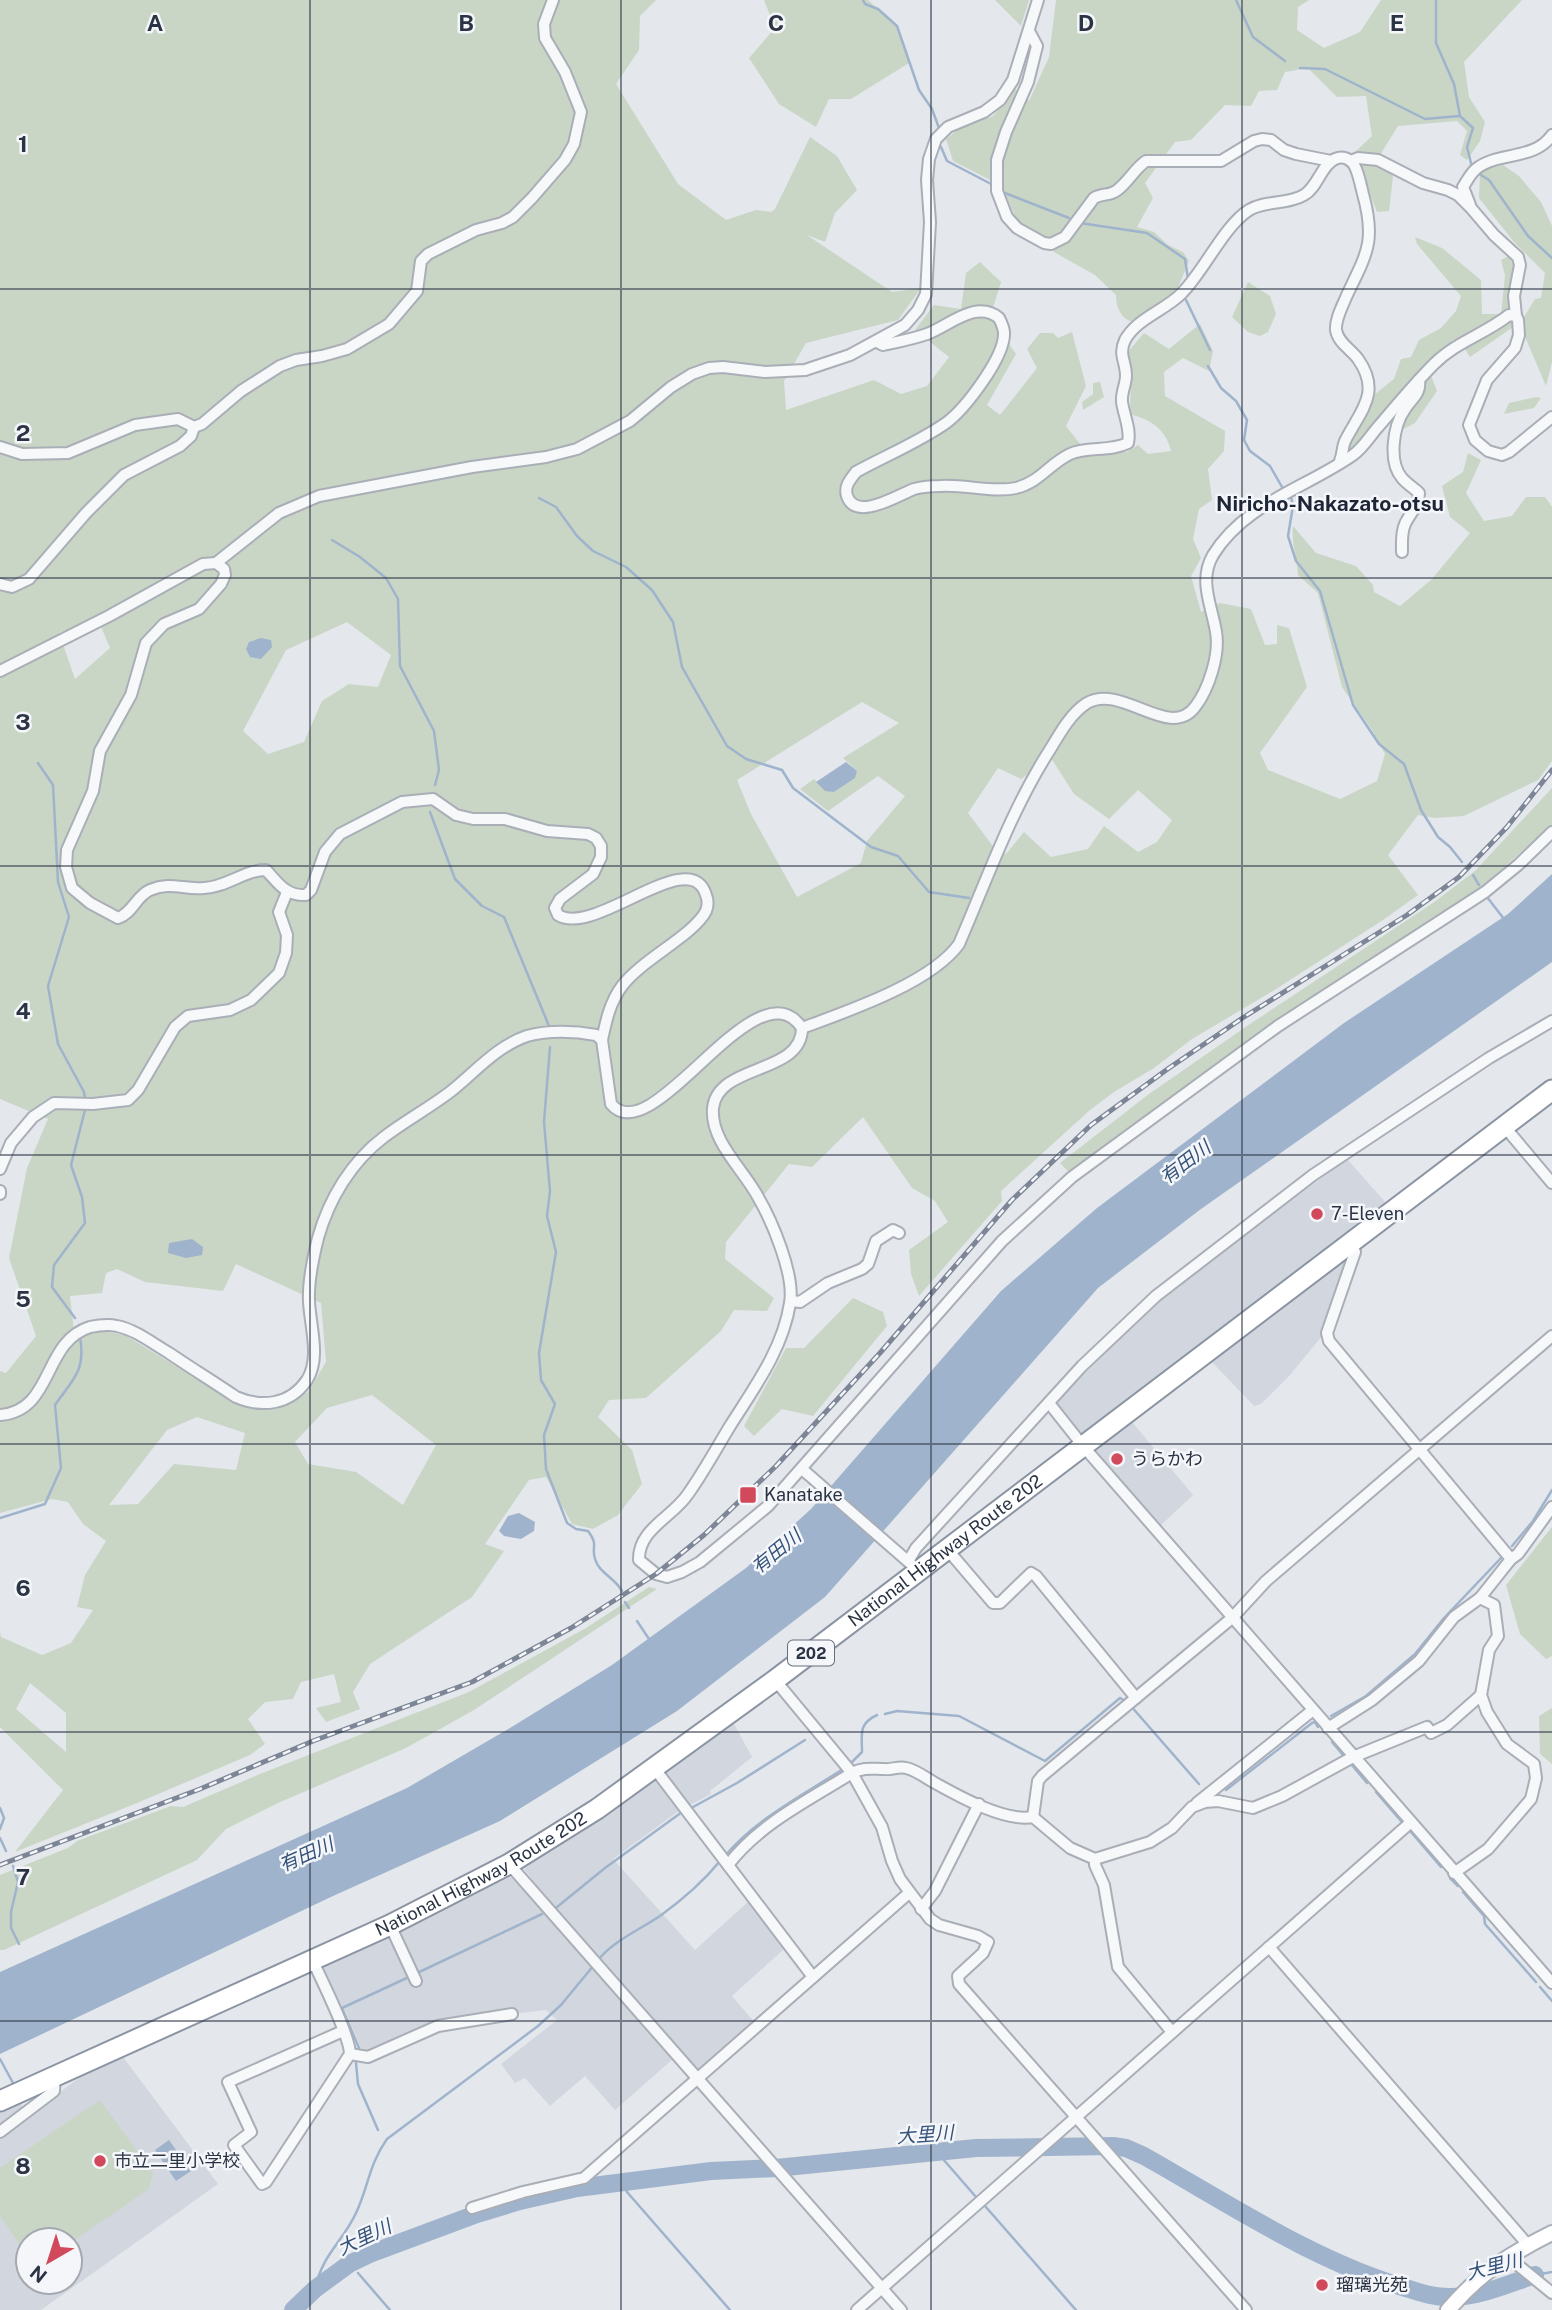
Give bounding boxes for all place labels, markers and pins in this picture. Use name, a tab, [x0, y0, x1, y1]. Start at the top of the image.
place label: 7-Eleven	[1331, 1203, 1404, 1224]
marker: 7-Eleven	[1309, 1206, 1325, 1222]
place label: うらかわ	[1131, 1448, 1203, 1469]
marker: うらかわ	[1109, 1451, 1125, 1467]
place label: Kanatake	[764, 1484, 843, 1505]
marker: Kanatake	[738, 1485, 758, 1505]
place label: 市立二里小学校	[114, 2150, 240, 2171]
marker: 市立二里小学校	[92, 2153, 108, 2169]
place label: 瑠璃光苑	[1336, 2274, 1408, 2295]
marker: 瑠璃光苑	[1314, 2277, 1330, 2293]

